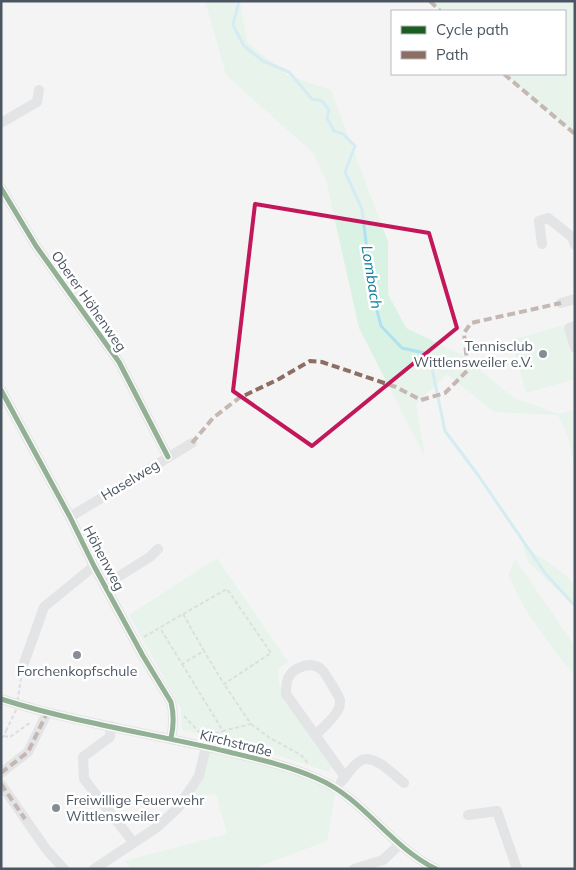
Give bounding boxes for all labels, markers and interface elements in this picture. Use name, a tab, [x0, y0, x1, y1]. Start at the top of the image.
legend	[391, 10, 566, 75]
text: Cycle path	[436, 20, 509, 39]
text: Path	[436, 45, 468, 64]
water label: Lombach	[358, 244, 386, 310]
street label: Oberer Höhenweg	[48, 247, 130, 355]
place label: Tennisclub Wittlensweiler e.V.	[414, 337, 533, 371]
marker: Tennisclub Wittlensweiler e.V.	[537, 348, 549, 360]
street label: Haselweg	[97, 456, 163, 504]
street label: Höhenweg	[79, 523, 129, 593]
marker: Forchenkopfschule	[71, 649, 83, 661]
place label: Forchenkopfschule	[17, 662, 137, 680]
street label: Kirchstraße	[198, 725, 274, 761]
place label: Freiwillige Feuerwehr Wittlensweiler	[66, 791, 205, 825]
marker: Freiwillige Feuerwehr Wittlensweiler	[50, 802, 62, 814]

